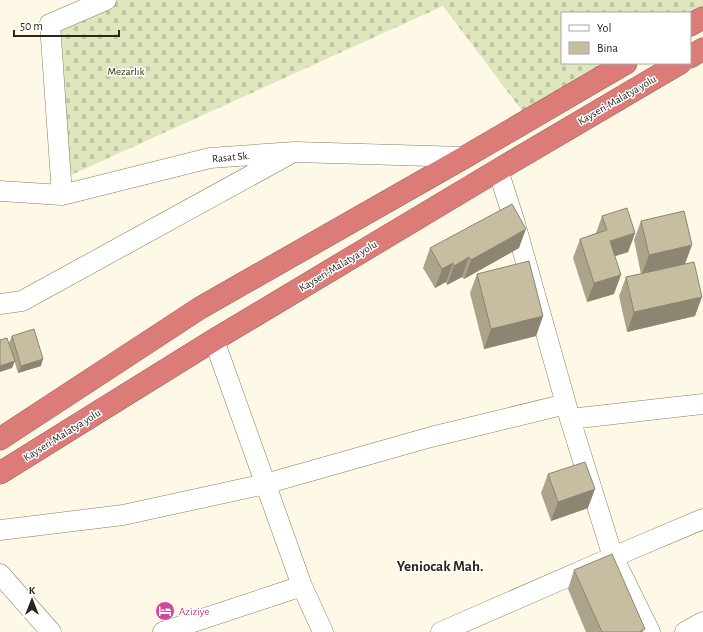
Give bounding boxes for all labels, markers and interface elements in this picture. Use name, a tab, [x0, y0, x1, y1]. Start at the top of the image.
scale bar	[14, 12, 119, 38]
legend	[561, 12, 691, 64]
text: 50 m	[20, 20, 43, 32]
text: Yol	[597, 22, 611, 34]
text: Bina	[597, 42, 619, 54]
park label: Mezarlık	[108, 66, 145, 77]
street label: Kayseri-Malatya yolu	[576, 73, 658, 127]
street label: Rasat Sk.	[212, 150, 250, 164]
street label: Kayseri-Malatya yolu	[297, 238, 379, 294]
street label: Kayseri-Malatya yolu	[22, 407, 103, 463]
district label: Yeniocak Mah.	[397, 559, 483, 574]
north arrow	[12, 580, 52, 620]
text: K	[29, 585, 36, 596]
hotel icon: Aziziye	[154, 600, 176, 622]
place label: Aziziye	[179, 606, 209, 617]

